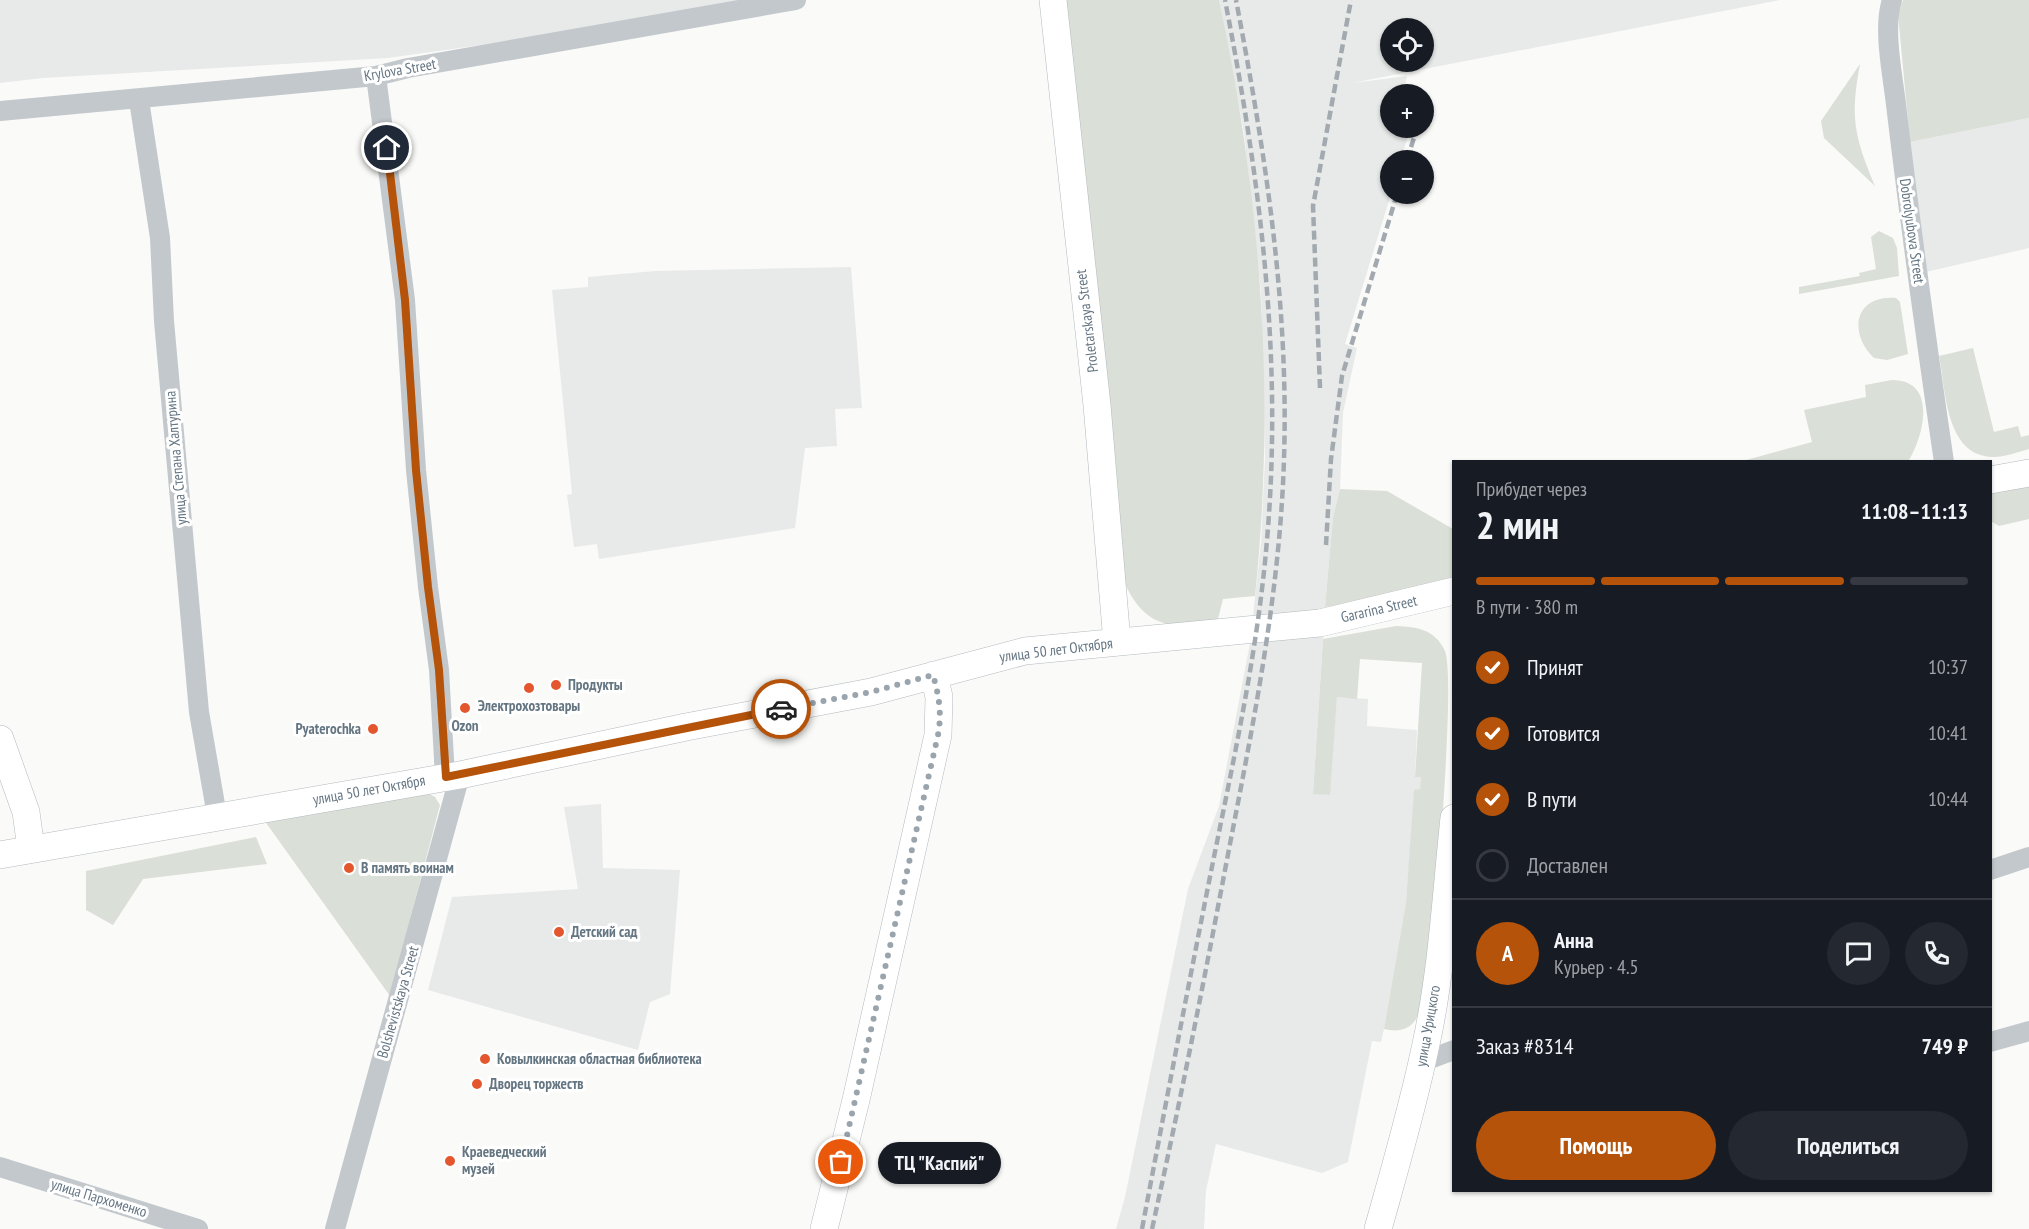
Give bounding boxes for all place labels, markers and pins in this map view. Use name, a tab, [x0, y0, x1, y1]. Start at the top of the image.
pin	[361, 122, 412, 173]
place label: Продукты	[568, 675, 623, 694]
marker: Продукты	[549, 678, 563, 692]
marker: Электрохозтовары	[522, 681, 536, 695]
place label: Электрохозтовары	[478, 696, 580, 715]
marker: Ozon	[458, 701, 472, 715]
place label: Ozon	[451, 716, 479, 735]
place label: Pyaterochka	[295, 719, 361, 738]
marker: Pyaterochka	[366, 722, 380, 736]
place label: В память воинам	[361, 858, 454, 877]
marker: В память воинам	[342, 861, 356, 875]
place label: Детский сад	[571, 922, 638, 941]
marker: Детский сад	[552, 925, 566, 939]
place label: Ковылкинская областная библиотека	[497, 1049, 702, 1068]
marker: Ковылкинская областная библиотека	[478, 1052, 492, 1066]
place label: Дворец торжеств	[489, 1074, 584, 1093]
marker: Дворец торжеств	[470, 1077, 484, 1091]
pin	[815, 1136, 866, 1187]
callout: ТЦ "Каспий"	[877, 1141, 1000, 1183]
place label: Краеведческий музей	[462, 1142, 547, 1178]
marker: Краеведческий музей	[443, 1154, 457, 1168]

